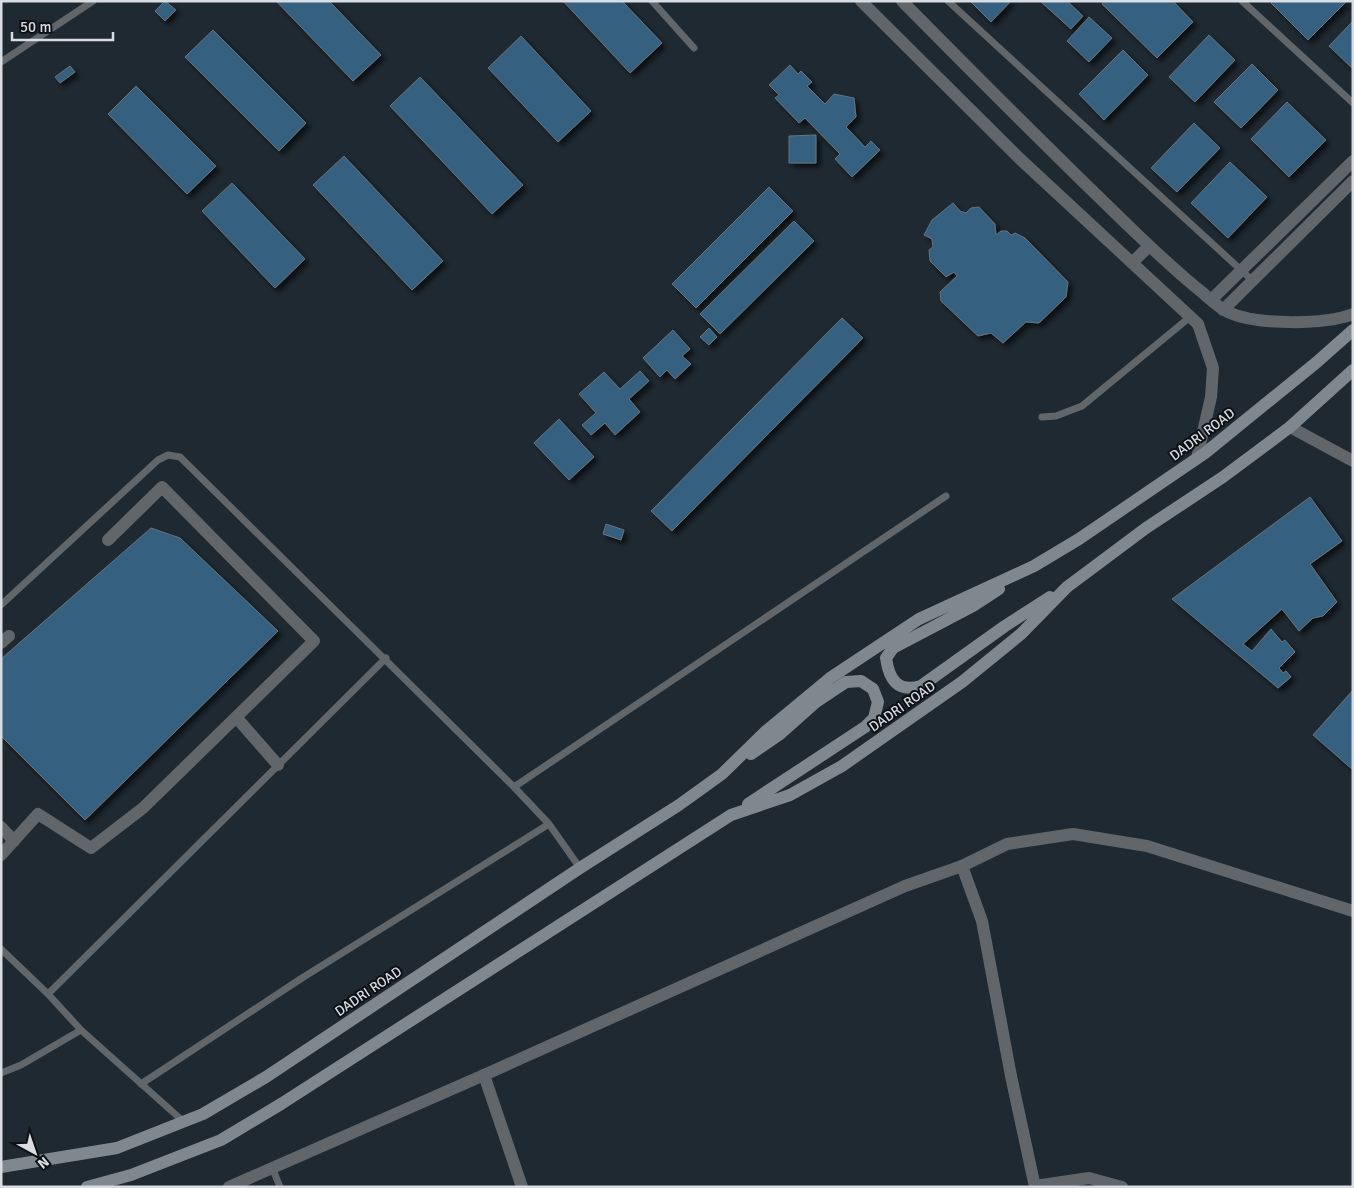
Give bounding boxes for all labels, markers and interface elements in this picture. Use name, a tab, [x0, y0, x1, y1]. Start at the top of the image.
scale bar	[12, 10, 114, 42]
text: 50 m	[20, 18, 51, 36]
street label: DADRI ROAD	[1166, 404, 1238, 464]
street label: DADRI ROAD	[866, 677, 939, 735]
street label: DADRI ROAD	[332, 963, 405, 1020]
north arrow	[10, 1128, 60, 1178]
text: N	[34, 1153, 52, 1172]

